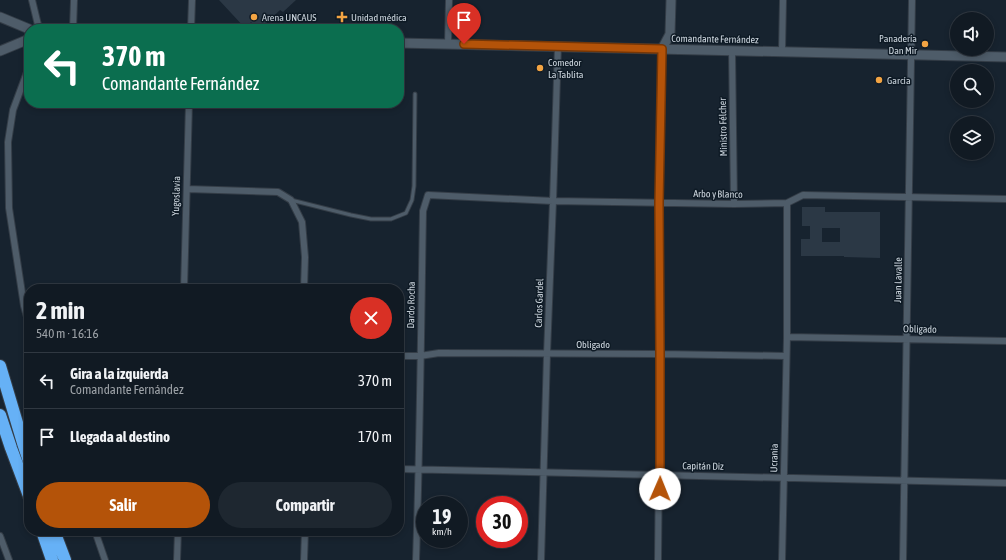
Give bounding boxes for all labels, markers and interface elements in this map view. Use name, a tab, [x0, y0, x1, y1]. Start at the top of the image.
pin	[447, 3, 481, 44]
icon: arrive	[453, 9, 475, 31]
marker: Unidad médica	[336, 11, 348, 23]
marker: Arena UNCAUS	[249, 12, 259, 22]
place label: Arena UNCAUS	[262, 12, 317, 23]
place label: Unidad médica	[351, 12, 407, 23]
map controls	[950, 12, 994, 160]
button: sound	[950, 12, 994, 56]
street label: Comandante Fernández	[671, 33, 759, 45]
place label: Panadería Dan Mir	[879, 33, 918, 56]
marker: Panadería Dan Mir	[920, 39, 930, 49]
icon: left	[36, 40, 88, 92]
text: 370 m	[102, 40, 165, 72]
place label: Comedor La Tablita	[548, 57, 584, 80]
marker: Comedor La Tablita	[535, 63, 545, 73]
button: search	[950, 64, 994, 108]
text: Comandante Fernández	[102, 73, 259, 94]
marker: García	[874, 75, 884, 85]
place label: García	[887, 75, 911, 86]
street label: Ministro Félcher	[717, 97, 729, 156]
button: layers	[950, 116, 994, 160]
street label: Yugoslavia	[170, 175, 182, 216]
street label: Arbo y Blanco	[693, 188, 743, 200]
street label: Juan Lavalle	[892, 257, 904, 303]
street label: Carlos Gardel	[533, 278, 545, 328]
street label: Dardo Rocha	[405, 281, 417, 329]
text: 2 min	[36, 297, 85, 324]
button: close	[350, 297, 392, 339]
street label: Obligado	[903, 323, 937, 335]
text: 540 m · 16:16	[36, 326, 99, 341]
street label: Obligado	[576, 339, 610, 350]
text: Gira a la izquierda	[70, 365, 168, 382]
icon: left	[36, 370, 58, 392]
text: 370 m	[358, 372, 392, 389]
text: Comandante Fernández	[70, 382, 184, 397]
icon: arrive	[36, 426, 58, 448]
text: Llegada al destino	[70, 428, 170, 445]
text: 170 m	[358, 428, 392, 445]
street label: Ucrania	[768, 443, 780, 473]
street label: Capitán Diz	[682, 460, 724, 472]
position arrow	[639, 468, 681, 510]
button: Salir	[36, 482, 210, 528]
button: Compartir	[218, 482, 392, 528]
speed limit sign: 30	[476, 496, 528, 548]
text: 19	[433, 505, 451, 528]
text: km/h	[432, 526, 452, 537]

